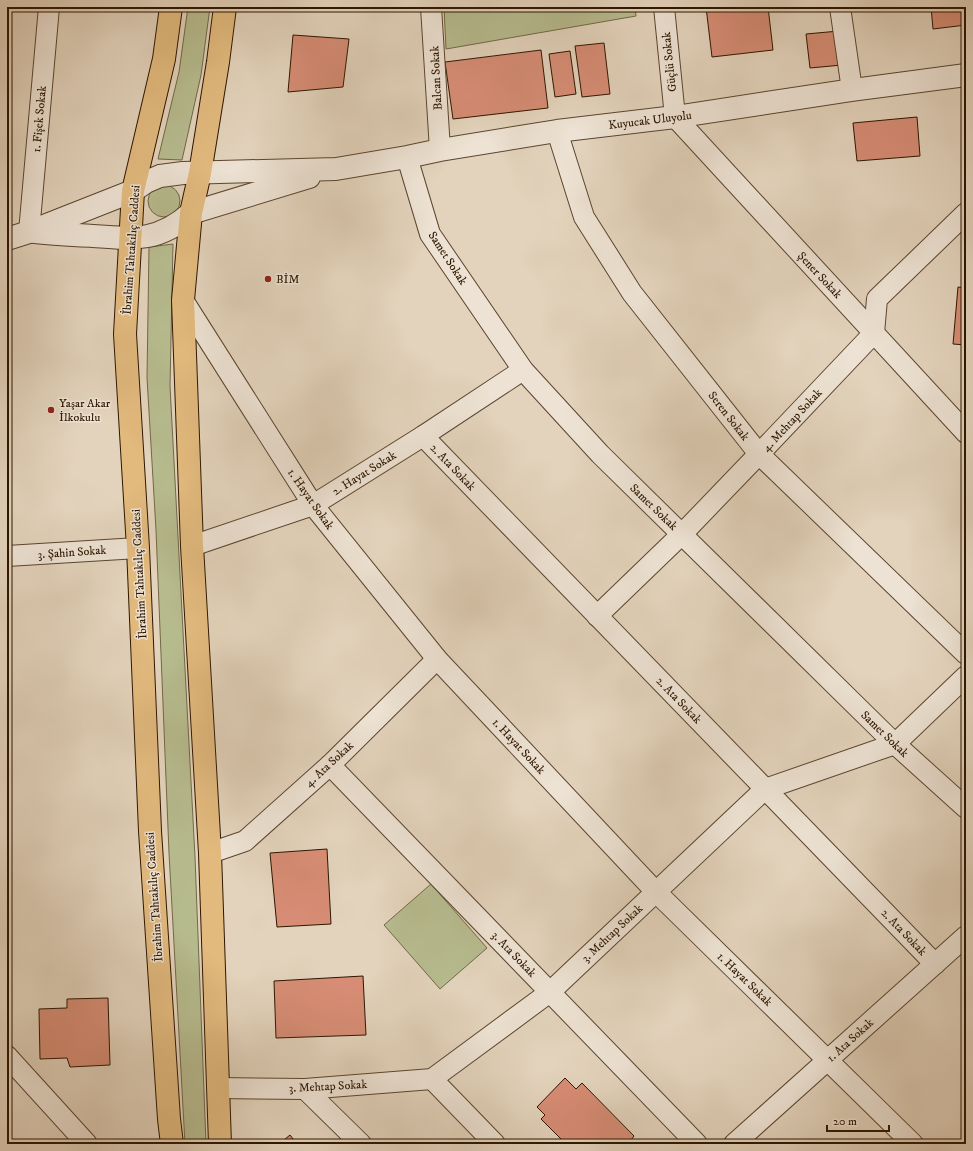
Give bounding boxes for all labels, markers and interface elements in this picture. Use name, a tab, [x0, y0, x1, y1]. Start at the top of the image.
street label: Güçlü Sokak	[659, 31, 680, 93]
street label: Balcan Sokak	[427, 45, 446, 111]
street label: 1. Fişek Sokak	[29, 85, 50, 153]
street label: Kuyucak Uluyolu	[608, 108, 693, 133]
street label: İbrahim Tahtakılıç Caddesi	[119, 185, 144, 315]
street label: Samet Sokak	[425, 229, 470, 288]
street label: Şener Sokak	[794, 249, 845, 302]
place label: BİM	[276, 272, 300, 287]
marker: BİM	[263, 274, 273, 284]
street label: 4. Mehtap Sokak	[759, 385, 826, 455]
street label: Seren Sokak	[705, 389, 753, 444]
place label: Yaşar Akar İlkokulu	[59, 396, 111, 425]
marker: Yaşar Akar İlkokulu	[46, 405, 56, 415]
street label: 2. Ata Sokak	[426, 441, 479, 494]
street label: 2. Hayat Sokak	[329, 448, 399, 499]
street label: 1. Hayat Sokak	[284, 466, 337, 533]
street label: Samet Sokak	[627, 481, 681, 534]
street label: İbrahim Tahtakılıç Caddesi	[129, 509, 150, 639]
street label: 3. Şahin Sokak	[37, 543, 107, 562]
street label: 2. Ata Sokak	[652, 674, 705, 727]
street label: Samet Sokak	[858, 708, 912, 761]
street label: 1. Hayat Sokak	[489, 715, 548, 778]
street label: 4. Ata Sokak	[302, 738, 357, 791]
street label: İbrahim Tahtakılıç Caddesi	[142, 832, 167, 962]
street label: 3. Mehtap Sokak	[579, 901, 646, 966]
street label: 2. Ata Sokak	[877, 906, 930, 959]
street label: 3. Ata Sokak	[488, 928, 539, 981]
street label: 1. Hayat Sokak	[714, 949, 776, 1010]
street label: 1. Ata Sokak	[824, 1015, 877, 1065]
street label: 3. Mehtap Sokak	[288, 1077, 368, 1096]
scale bar	[827, 1107, 889, 1133]
text: 20 m	[833, 1114, 857, 1129]

